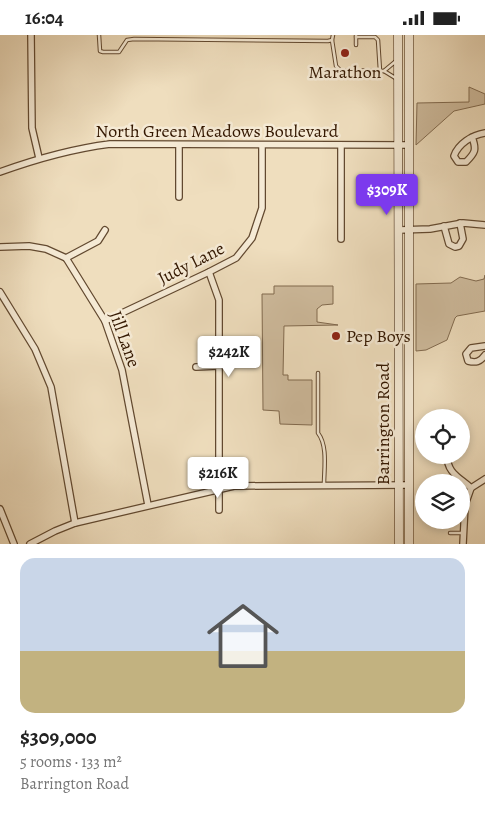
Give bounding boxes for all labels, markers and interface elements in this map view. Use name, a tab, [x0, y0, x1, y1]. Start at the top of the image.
text: 16:04	[25, 5, 64, 31]
marker: Marathon	[339, 47, 351, 59]
place label: Marathon	[309, 60, 382, 84]
street label: North Green Meadows Boulevard	[96, 119, 339, 143]
pin: $309K	[352, 173, 422, 216]
text: $309K	[367, 179, 407, 201]
street label: Judy Lane	[154, 236, 228, 290]
street label: Jill Lane	[104, 307, 146, 371]
place label: Pep Boys	[346, 324, 411, 348]
marker: Pep Boys	[330, 330, 342, 342]
pin: $242K	[194, 335, 264, 378]
text: $242K	[209, 341, 249, 363]
street label: Barrington Road	[371, 362, 395, 485]
map controls	[415, 409, 470, 529]
button: locate	[415, 409, 470, 464]
pin: $216K	[183, 457, 253, 499]
text: $216K	[199, 462, 237, 484]
button: layers	[415, 474, 470, 529]
icon: home	[198, 591, 288, 681]
text: $309,000	[20, 723, 96, 751]
text: 5 rooms · 133 m²	[20, 751, 122, 773]
text: Barrington Road	[20, 773, 129, 795]

